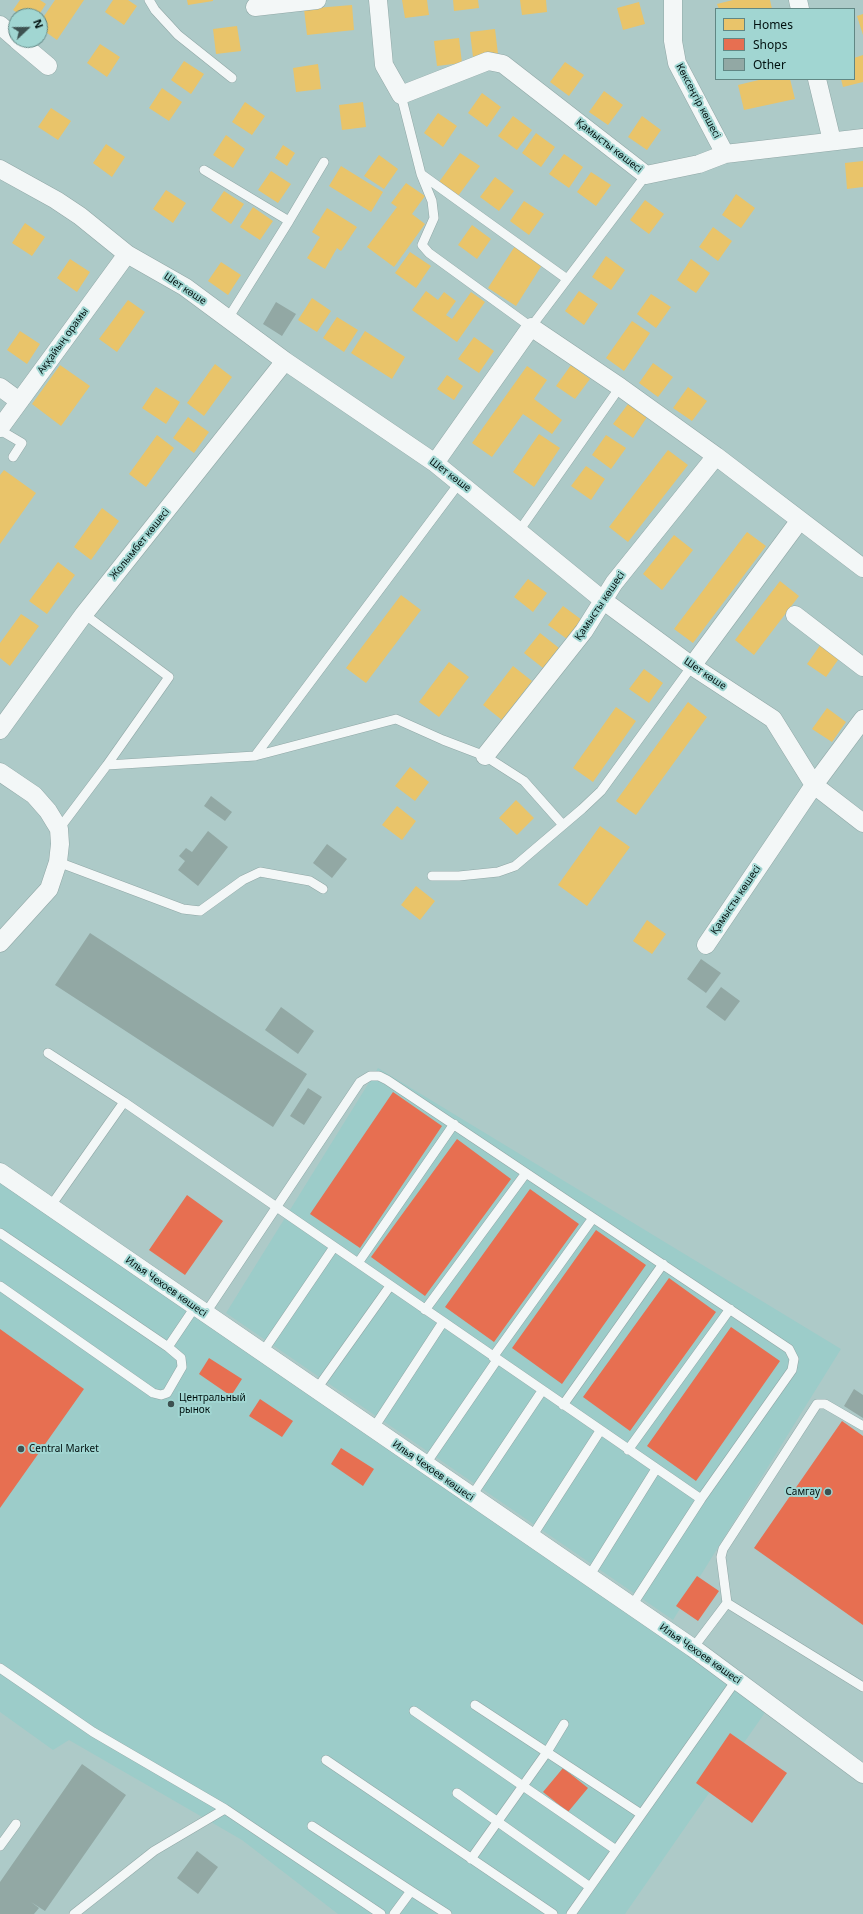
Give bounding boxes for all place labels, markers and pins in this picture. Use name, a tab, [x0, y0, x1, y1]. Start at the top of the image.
place label: Центральный рынок	[179, 1392, 246, 1416]
marker: Центральный рынок	[166, 1399, 176, 1409]
place label: Central Market	[29, 1443, 99, 1455]
marker: Central Market	[16, 1444, 26, 1454]
place label: Самгау	[785, 1486, 820, 1498]
marker: Самгау	[823, 1487, 833, 1497]

